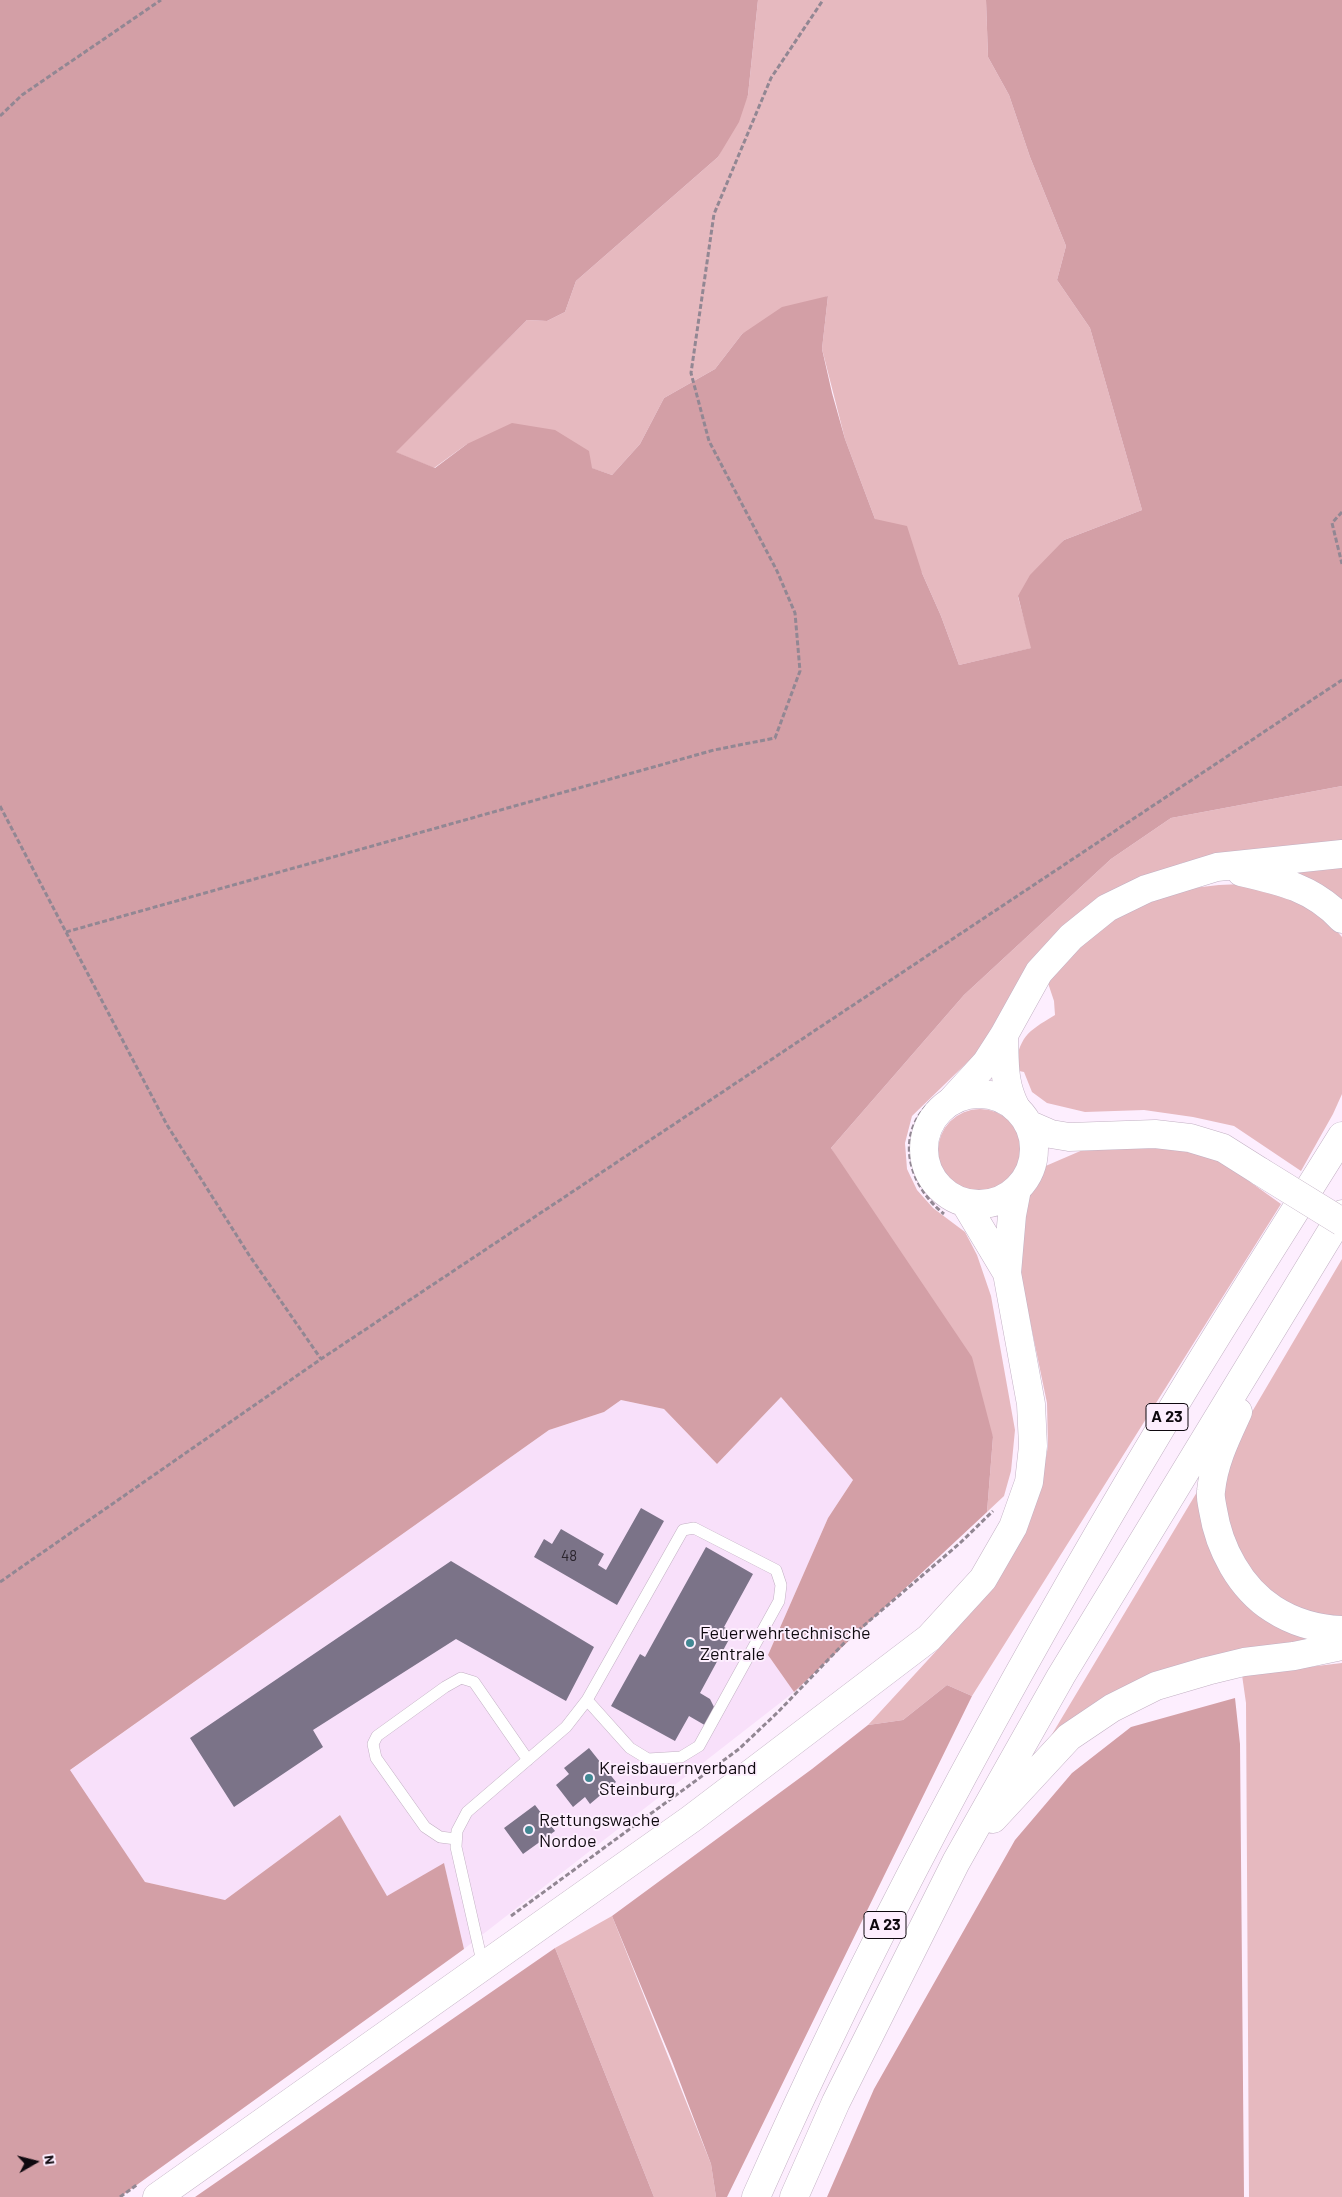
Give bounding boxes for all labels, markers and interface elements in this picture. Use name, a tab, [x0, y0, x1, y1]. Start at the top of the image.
road number: A 23	[1146, 1404, 1188, 1430]
house number: 48	[561, 1547, 577, 1565]
place label: Feuerwehrtechnische Zentrale	[700, 1622, 871, 1665]
marker: Feuerwehrtechnische Zentrale	[684, 1637, 696, 1649]
place label: Kreisbauernverband Steinburg	[599, 1757, 756, 1800]
marker: Kreisbauernverband Steinburg	[583, 1772, 595, 1784]
place label: Rettungswache Nordoe	[539, 1809, 660, 1852]
marker: Rettungswache Nordoe	[523, 1824, 535, 1836]
road number: A 23	[864, 1912, 906, 1938]
north arrow	[10, 2137, 60, 2187]
text: N	[41, 2154, 59, 2166]

